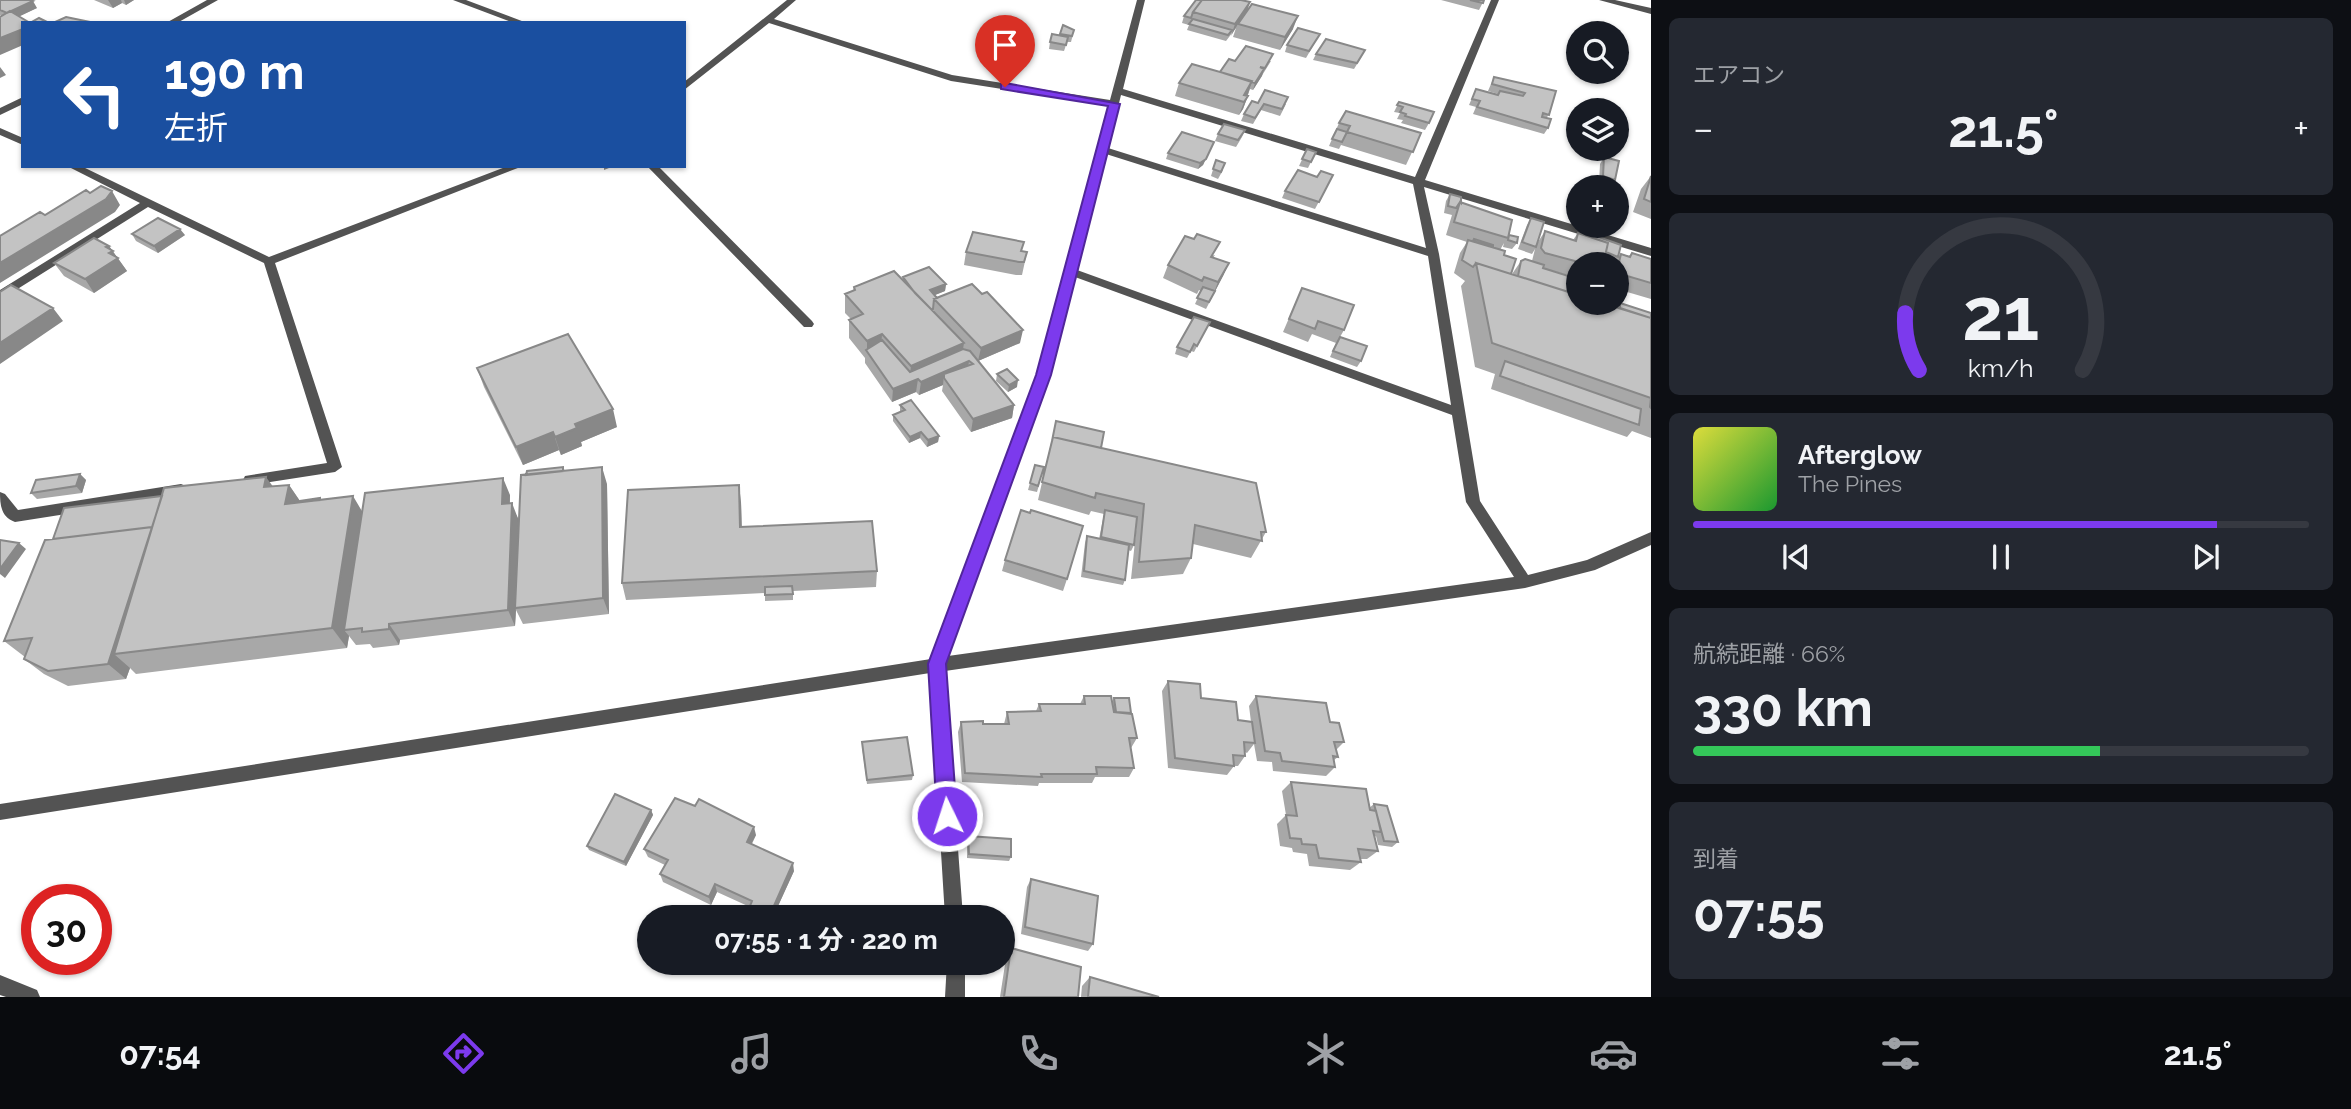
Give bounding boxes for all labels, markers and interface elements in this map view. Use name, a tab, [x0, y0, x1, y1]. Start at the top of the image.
pin	[975, 15, 1035, 87]
map controls	[1566, 21, 1629, 315]
button: search	[1566, 21, 1629, 84]
icon: arrive	[986, 26, 1024, 64]
text: 190 m	[164, 43, 305, 100]
icon: left	[49, 49, 140, 140]
text: エアコン	[1693, 61, 1785, 88]
button: layers	[1566, 98, 1629, 161]
text: 21.5°	[1948, 98, 2059, 159]
text: −	[1693, 106, 1713, 151]
text: +	[2293, 106, 2309, 151]
text: 左折	[164, 109, 228, 146]
button: +	[1566, 175, 1629, 238]
button: −	[1566, 252, 1629, 315]
text: 21	[1962, 272, 2040, 357]
text: km/h	[1968, 353, 2034, 383]
text: Afterglow	[1798, 440, 1922, 470]
text: The Pines	[1798, 470, 1902, 497]
icon: previous	[1777, 538, 1815, 576]
icon: pause	[1982, 538, 2020, 576]
icon: next	[2187, 538, 2225, 576]
text: 航続距離 · 66%	[1693, 640, 1845, 667]
text: 330 km	[1693, 677, 1873, 738]
position arrow	[910, 779, 984, 853]
text: 到着	[1693, 845, 1739, 872]
text: 07:55	[1693, 882, 1825, 943]
speed limit sign: 30	[21, 884, 112, 975]
text: 07:55 · 1 分 · 220 m	[714, 925, 938, 955]
icon: directions	[439, 1029, 488, 1078]
icon: music	[727, 1029, 776, 1078]
icon: phone	[1014, 1029, 1063, 1078]
icon: climate	[1301, 1029, 1350, 1078]
icon: car	[1589, 1029, 1638, 1078]
icon: filters	[1876, 1029, 1925, 1078]
text: 07:54	[119, 1035, 201, 1072]
text: 21.5°	[2164, 1035, 2232, 1072]

